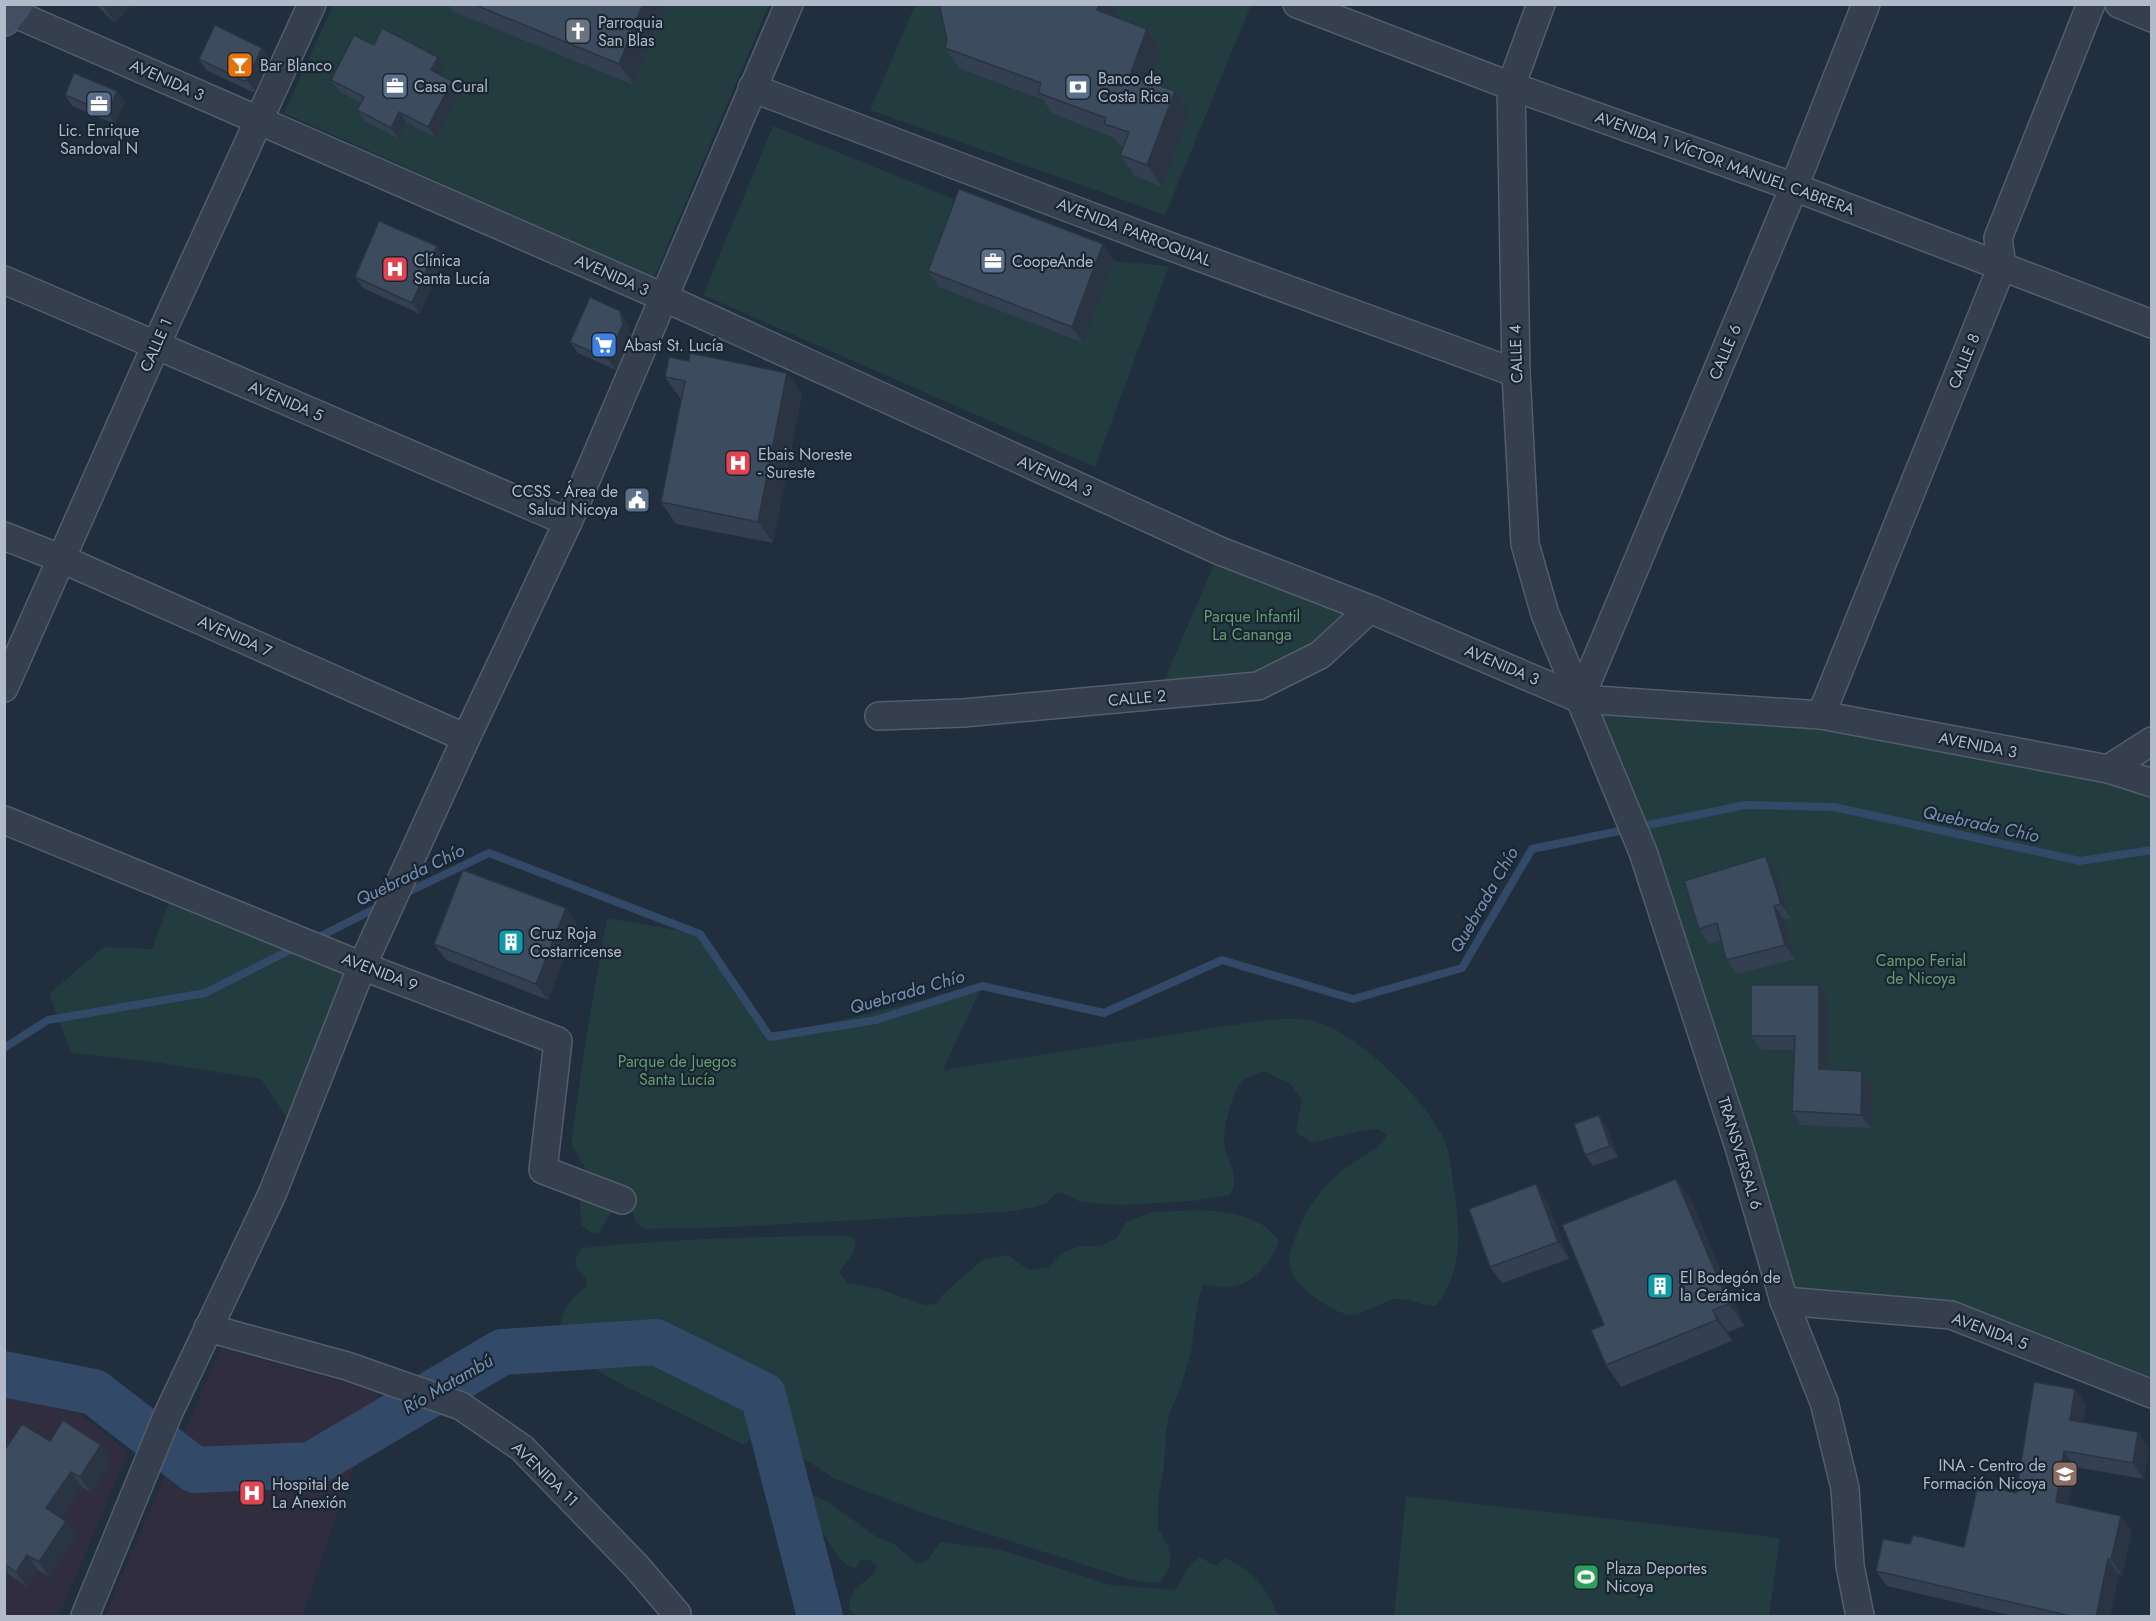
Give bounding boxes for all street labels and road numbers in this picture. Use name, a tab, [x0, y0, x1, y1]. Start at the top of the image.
street label: AVENIDA 3	[126, 53, 208, 107]
street label: AVENIDA 1 VÍCTOR MANUEL CABRERA	[1592, 105, 1858, 221]
street label: AVENIDA PARROQUIAL	[1054, 192, 1215, 272]
street label: AVENIDA 3	[571, 248, 653, 302]
street label: CALLE 1	[134, 315, 178, 375]
street label: CALLE 6	[1703, 321, 1747, 383]
street label: CALLE 4	[1503, 324, 1529, 384]
street label: CALLE 8	[1942, 330, 1986, 392]
street label: AVENIDA 5	[245, 375, 327, 427]
street label: AVENIDA 3	[1014, 449, 1096, 503]
street label: AVENIDA 7	[194, 609, 276, 663]
street label: AVENIDA 3	[1461, 639, 1543, 691]
street label: CALLE 2	[1107, 684, 1167, 712]
street label: AVENIDA 3	[1937, 726, 2019, 764]
street label: AVENIDA 9	[339, 947, 421, 997]
street label: TRANSVERSAL 6	[1712, 1094, 1768, 1212]
street label: AVENIDA 5	[1949, 1307, 2031, 1355]
street label: AVENIDA 11	[507, 1436, 583, 1512]

